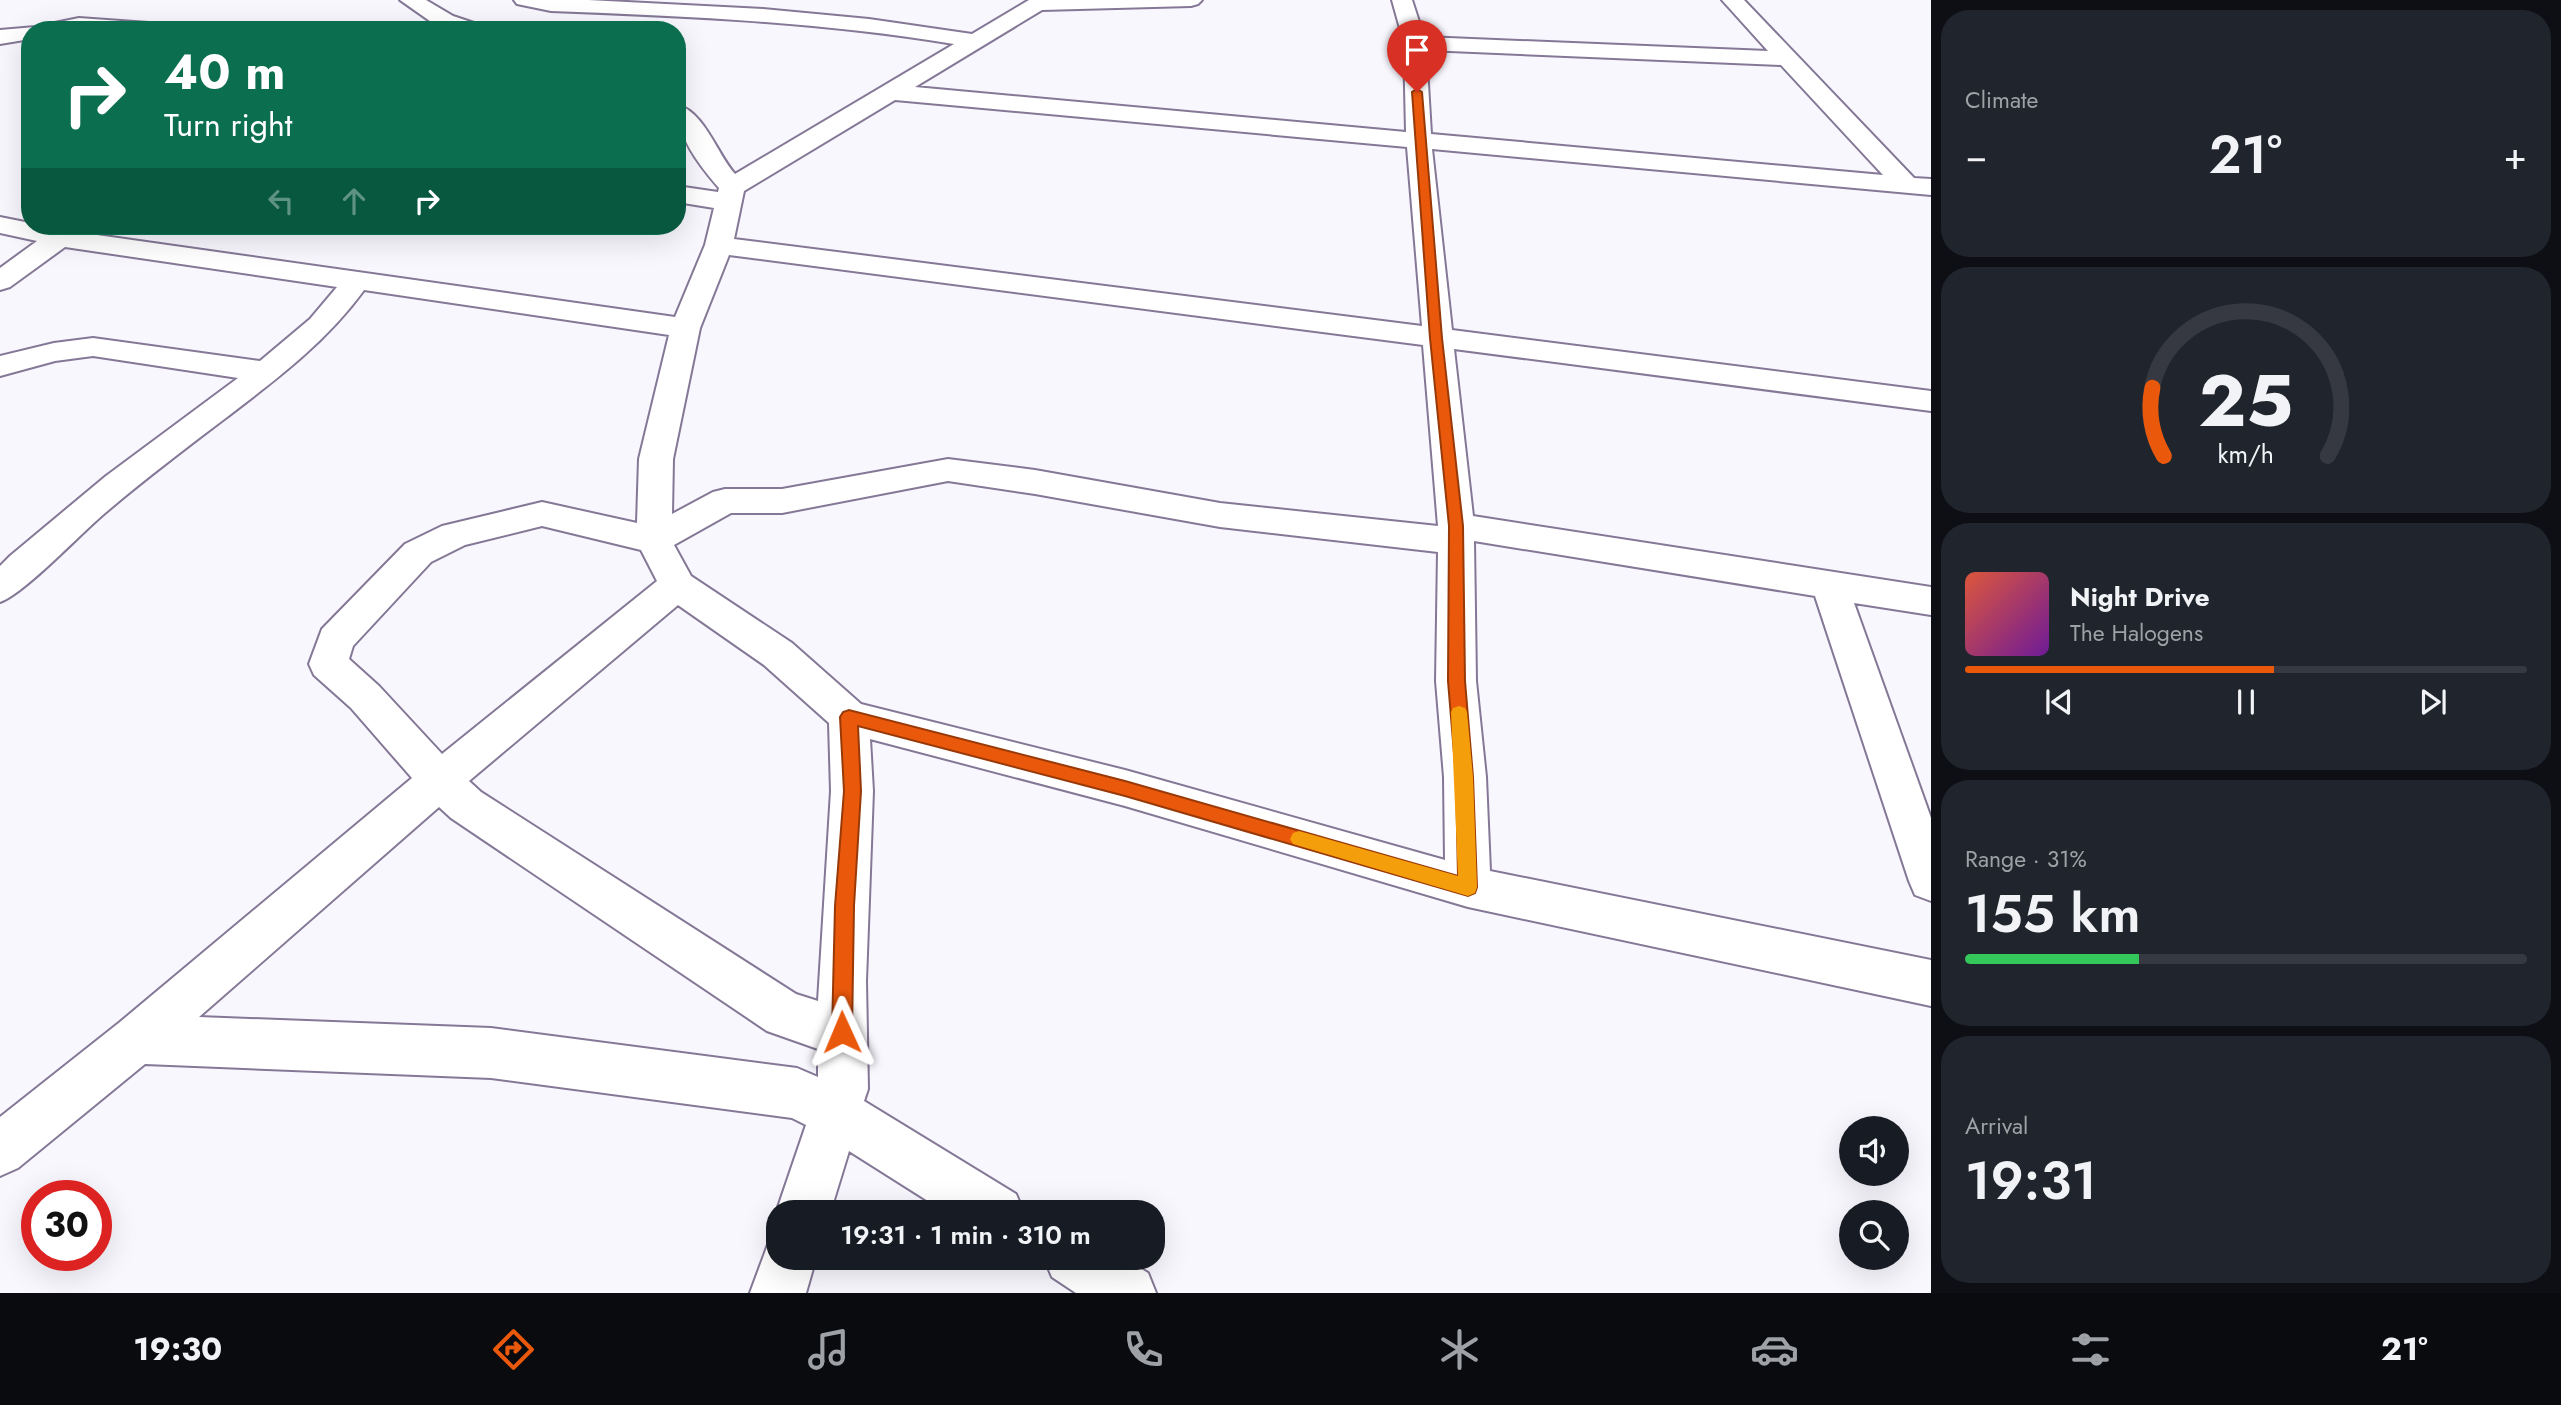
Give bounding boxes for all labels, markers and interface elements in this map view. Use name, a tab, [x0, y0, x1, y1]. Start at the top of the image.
pin	[1387, 20, 1447, 92]
icon: arrive	[1398, 31, 1436, 69]
text: 40 m	[164, 37, 286, 107]
icon: right	[49, 49, 140, 140]
text: Climate	[1965, 83, 2038, 117]
text: Turn right	[164, 102, 293, 148]
text: 21°	[2209, 117, 2282, 193]
text: −	[1965, 128, 1987, 183]
text: +	[2504, 128, 2527, 183]
icon: left	[262, 182, 300, 220]
icon: ahead	[335, 182, 373, 220]
icon: right	[408, 182, 446, 220]
text: 25	[2199, 348, 2293, 453]
text: km/h	[2218, 436, 2274, 472]
text: Night Drive	[2070, 578, 2210, 616]
text: The Halogens	[2070, 616, 2203, 650]
icon: previous	[2040, 683, 2078, 721]
icon: pause	[2227, 683, 2265, 721]
icon: next	[2414, 683, 2452, 721]
text: Range · 31%	[1965, 842, 2087, 876]
text: 155 km	[1965, 876, 2140, 952]
position arrow	[805, 995, 879, 1069]
text: Arrival	[1965, 1109, 2028, 1143]
map controls	[1839, 1116, 1909, 1270]
button: sound	[1839, 1116, 1909, 1186]
text: 19:31	[1965, 1143, 2097, 1219]
speed limit sign: 30	[21, 1180, 112, 1271]
button: search	[1839, 1200, 1909, 1270]
text: 19:31 · 1 min · 310 m	[840, 1216, 1091, 1254]
icon: directions	[489, 1325, 538, 1374]
icon: music	[804, 1325, 853, 1374]
icon: phone	[1119, 1325, 1168, 1374]
icon: climate	[1435, 1325, 1484, 1374]
icon: car	[1750, 1325, 1799, 1374]
icon: filters	[2066, 1325, 2115, 1374]
text: 19:30	[133, 1326, 222, 1372]
text: 21°	[2381, 1326, 2428, 1372]

